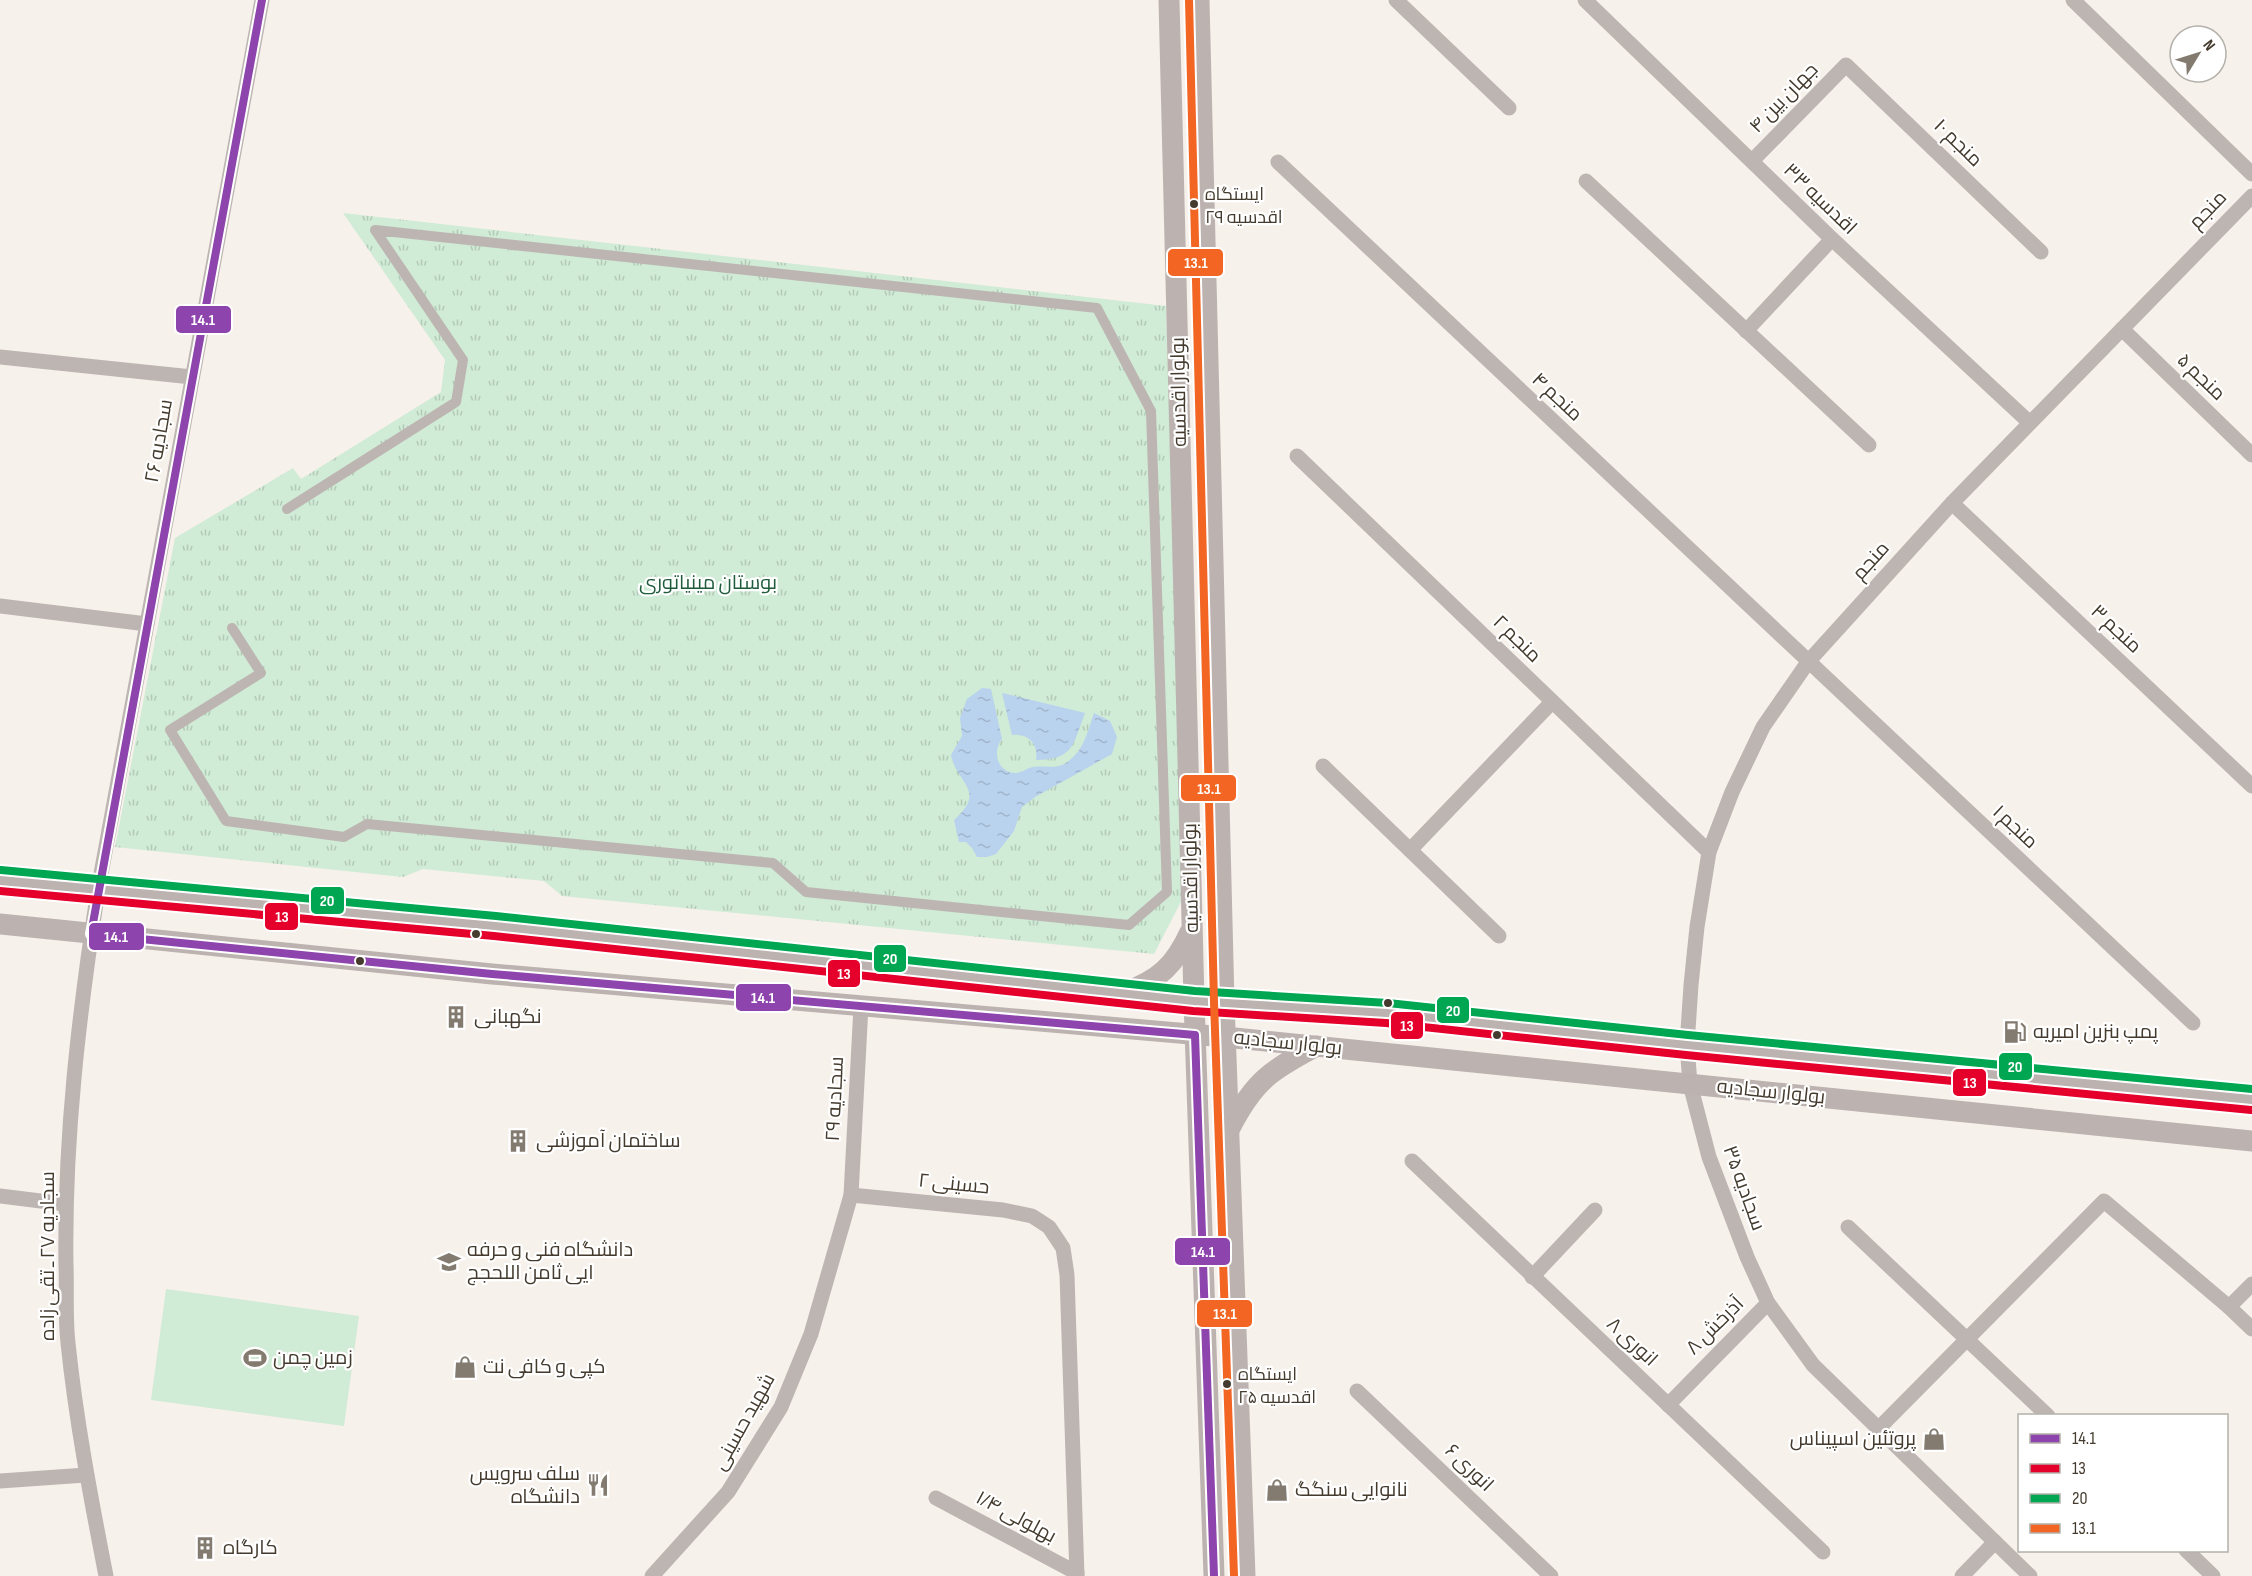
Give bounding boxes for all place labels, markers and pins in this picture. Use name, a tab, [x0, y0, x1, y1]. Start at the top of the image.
place label: ایستگاه اقدسیه ۲۹	[1205, 184, 1283, 228]
marker: ایستگاه اقدسیه ۲۹	[1188, 198, 1200, 210]
unlabelled marker	[470, 928, 482, 940]
unlabelled marker	[354, 955, 366, 967]
unlabelled marker	[1382, 997, 1394, 1009]
building icon: نگهبانی	[443, 1004, 469, 1030]
place label: نگهبانی	[474, 1005, 542, 1029]
fuel station icon: پمپ بنزین امیریه	[2002, 1019, 2028, 1045]
place label: پمپ بنزین امیریه	[2033, 1020, 2159, 1044]
unlabelled marker	[1491, 1029, 1503, 1041]
building icon: ساختمان آموزشی	[505, 1128, 531, 1154]
place label: ساختمان آموزشی	[536, 1129, 681, 1153]
place label: دانشگاه فنی و حرفه ایی ثامن اللحجج	[467, 1238, 633, 1286]
school or university icon: دانشگاه فنی و حرفه ایی ثامن اللحجج	[436, 1249, 462, 1275]
sports icon: زمین چمن	[242, 1345, 268, 1371]
place label: زمین چمن	[273, 1346, 353, 1370]
shop icon: کپی و کافی نت	[452, 1354, 478, 1380]
place label: کپی و کافی نت	[483, 1355, 605, 1379]
place label: ایستگاه اقدسیه ۲۵	[1238, 1364, 1316, 1408]
marker: ایستگاه اقدسیه ۲۵	[1221, 1378, 1233, 1390]
shop icon: پروتئین اسپیناس	[1921, 1426, 1947, 1452]
place label: پروتئین اسپیناس	[1790, 1427, 1917, 1451]
place label: سلف سرویس دانشگاه	[470, 1462, 580, 1509]
restaurant icon: سلف سرویس دانشگاه	[585, 1472, 611, 1498]
shop icon: نانوایی سنگگ	[1264, 1477, 1290, 1503]
place label: نانوایی سنگگ	[1295, 1478, 1408, 1502]
building icon: کارگاه	[192, 1535, 218, 1561]
place label: کارگاه	[223, 1536, 278, 1560]

